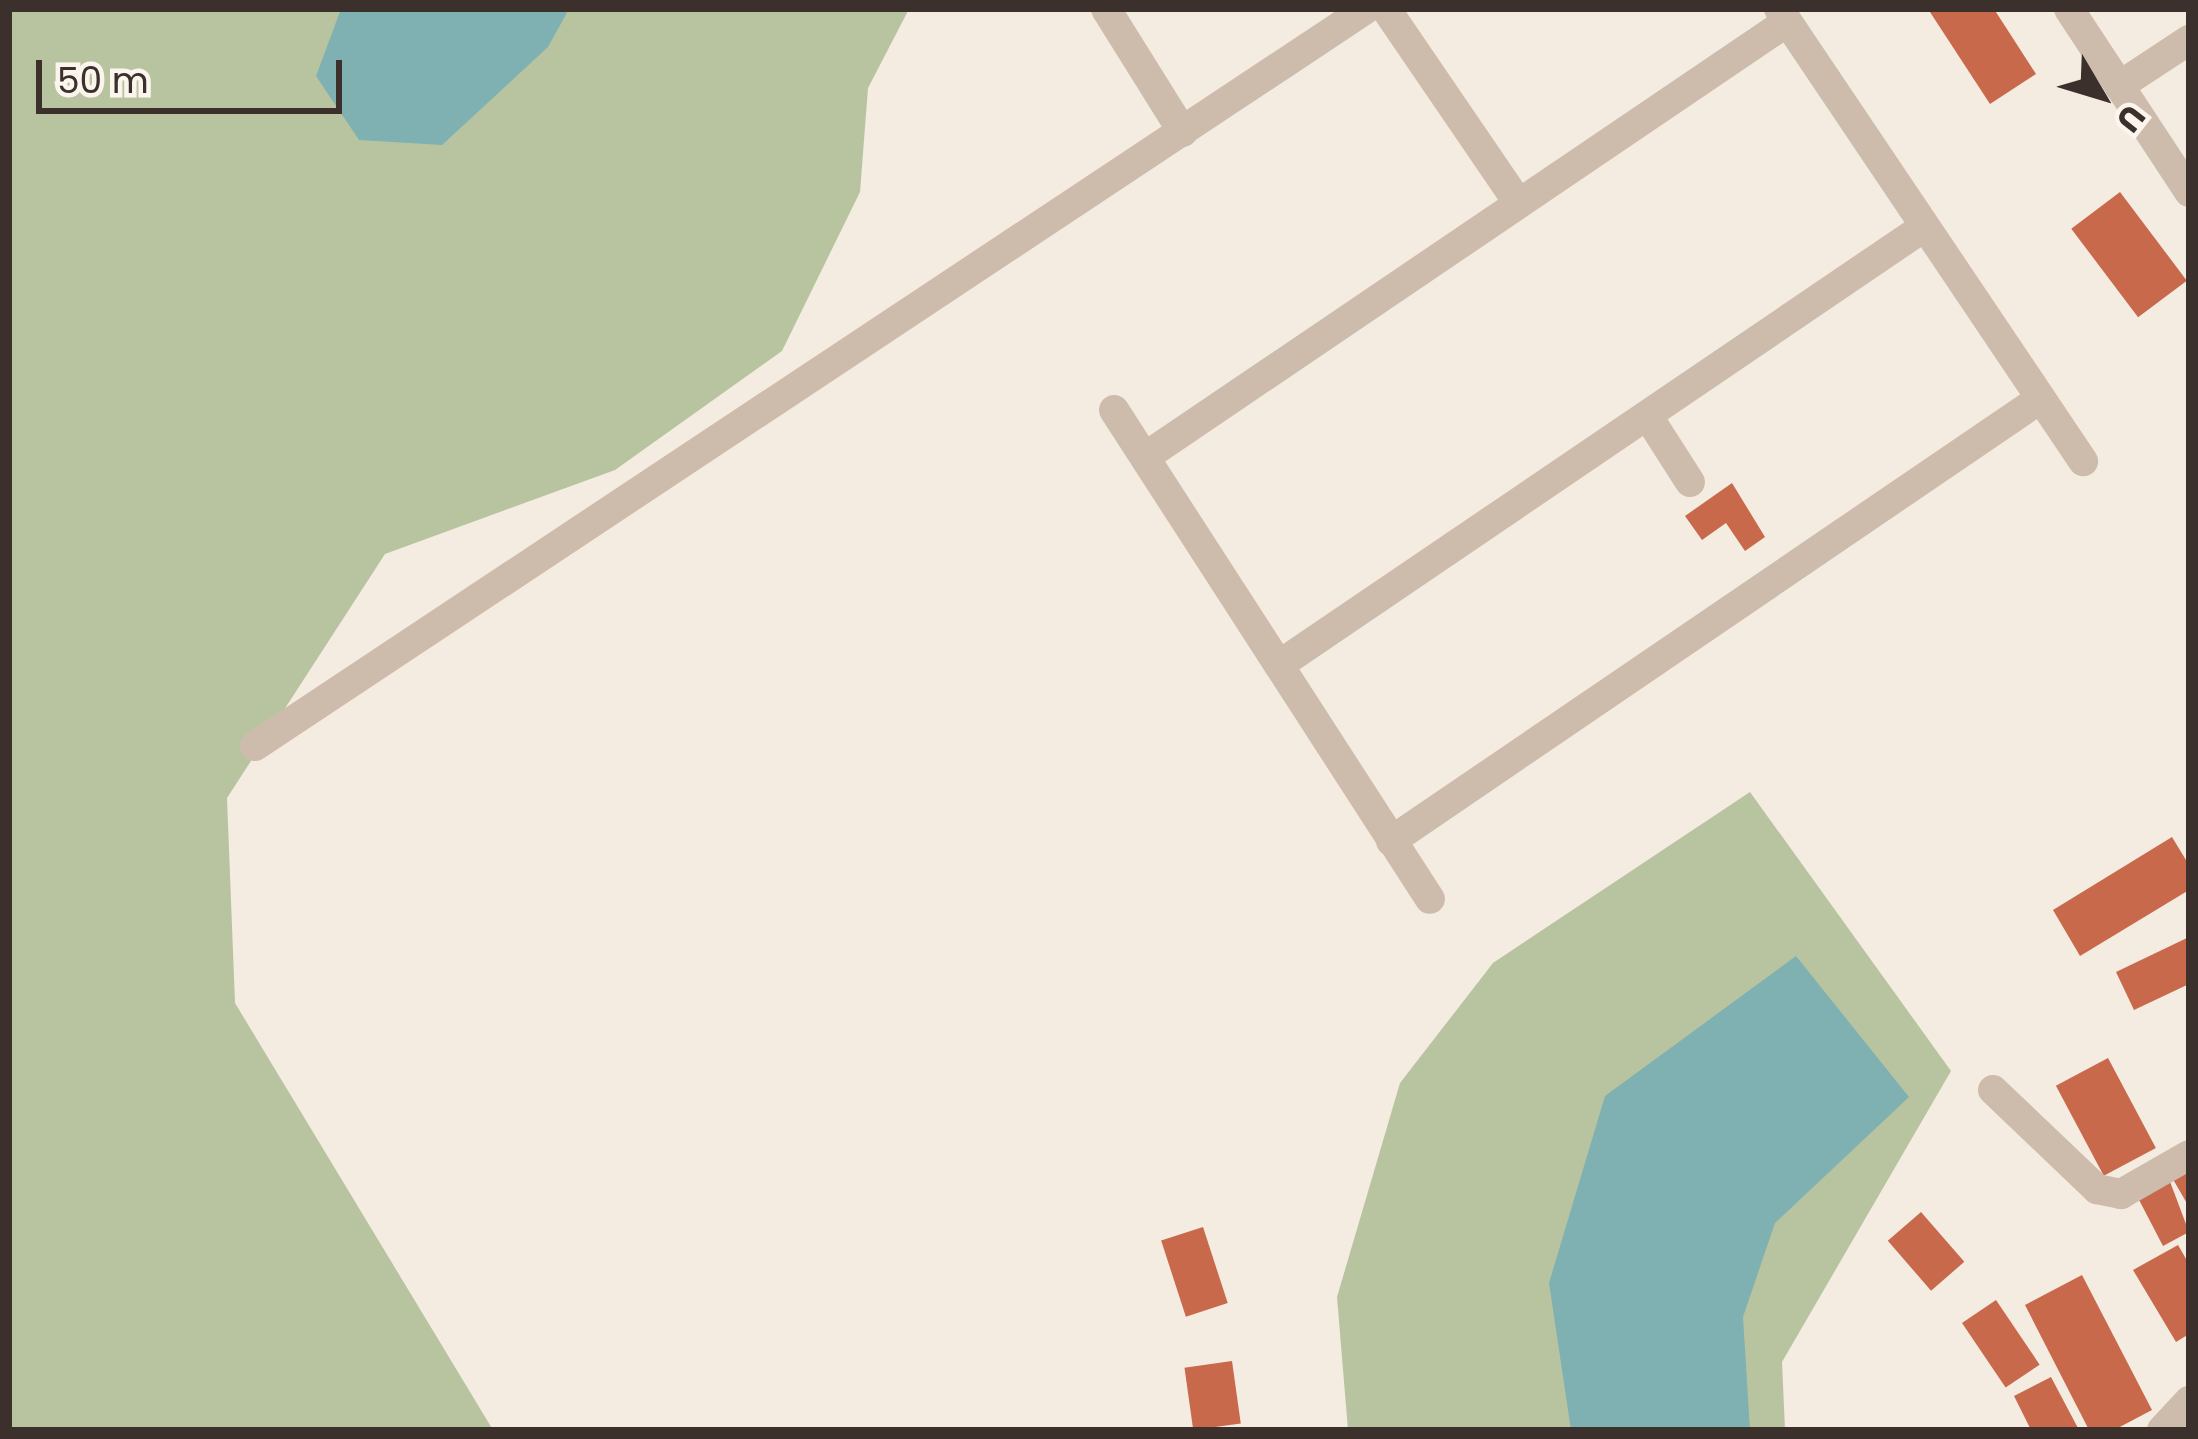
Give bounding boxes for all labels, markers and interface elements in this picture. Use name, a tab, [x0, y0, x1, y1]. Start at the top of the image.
scale bar	[42, 36, 348, 110]
north arrow	[2042, 36, 2162, 156]
text: 50 m	[57, 55, 149, 106]
text: U	[2105, 95, 2156, 142]

